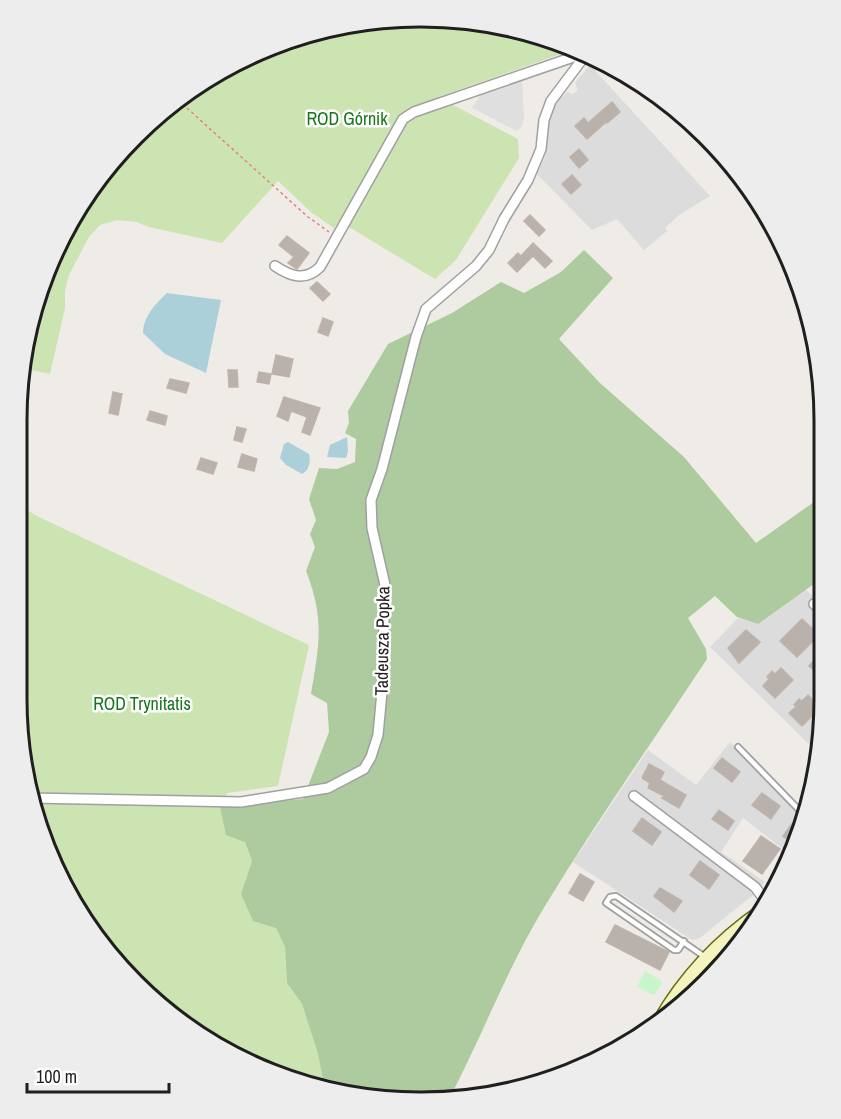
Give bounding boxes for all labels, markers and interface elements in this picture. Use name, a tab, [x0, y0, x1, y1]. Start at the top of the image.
park label: ROD Górnik	[306, 106, 388, 131]
street label: Tadeusza Popka	[369, 586, 395, 696]
park label: ROD Trynitatis	[93, 691, 191, 716]
scale bar	[27, 1056, 170, 1094]
text: 100 m	[36, 1064, 77, 1089]

